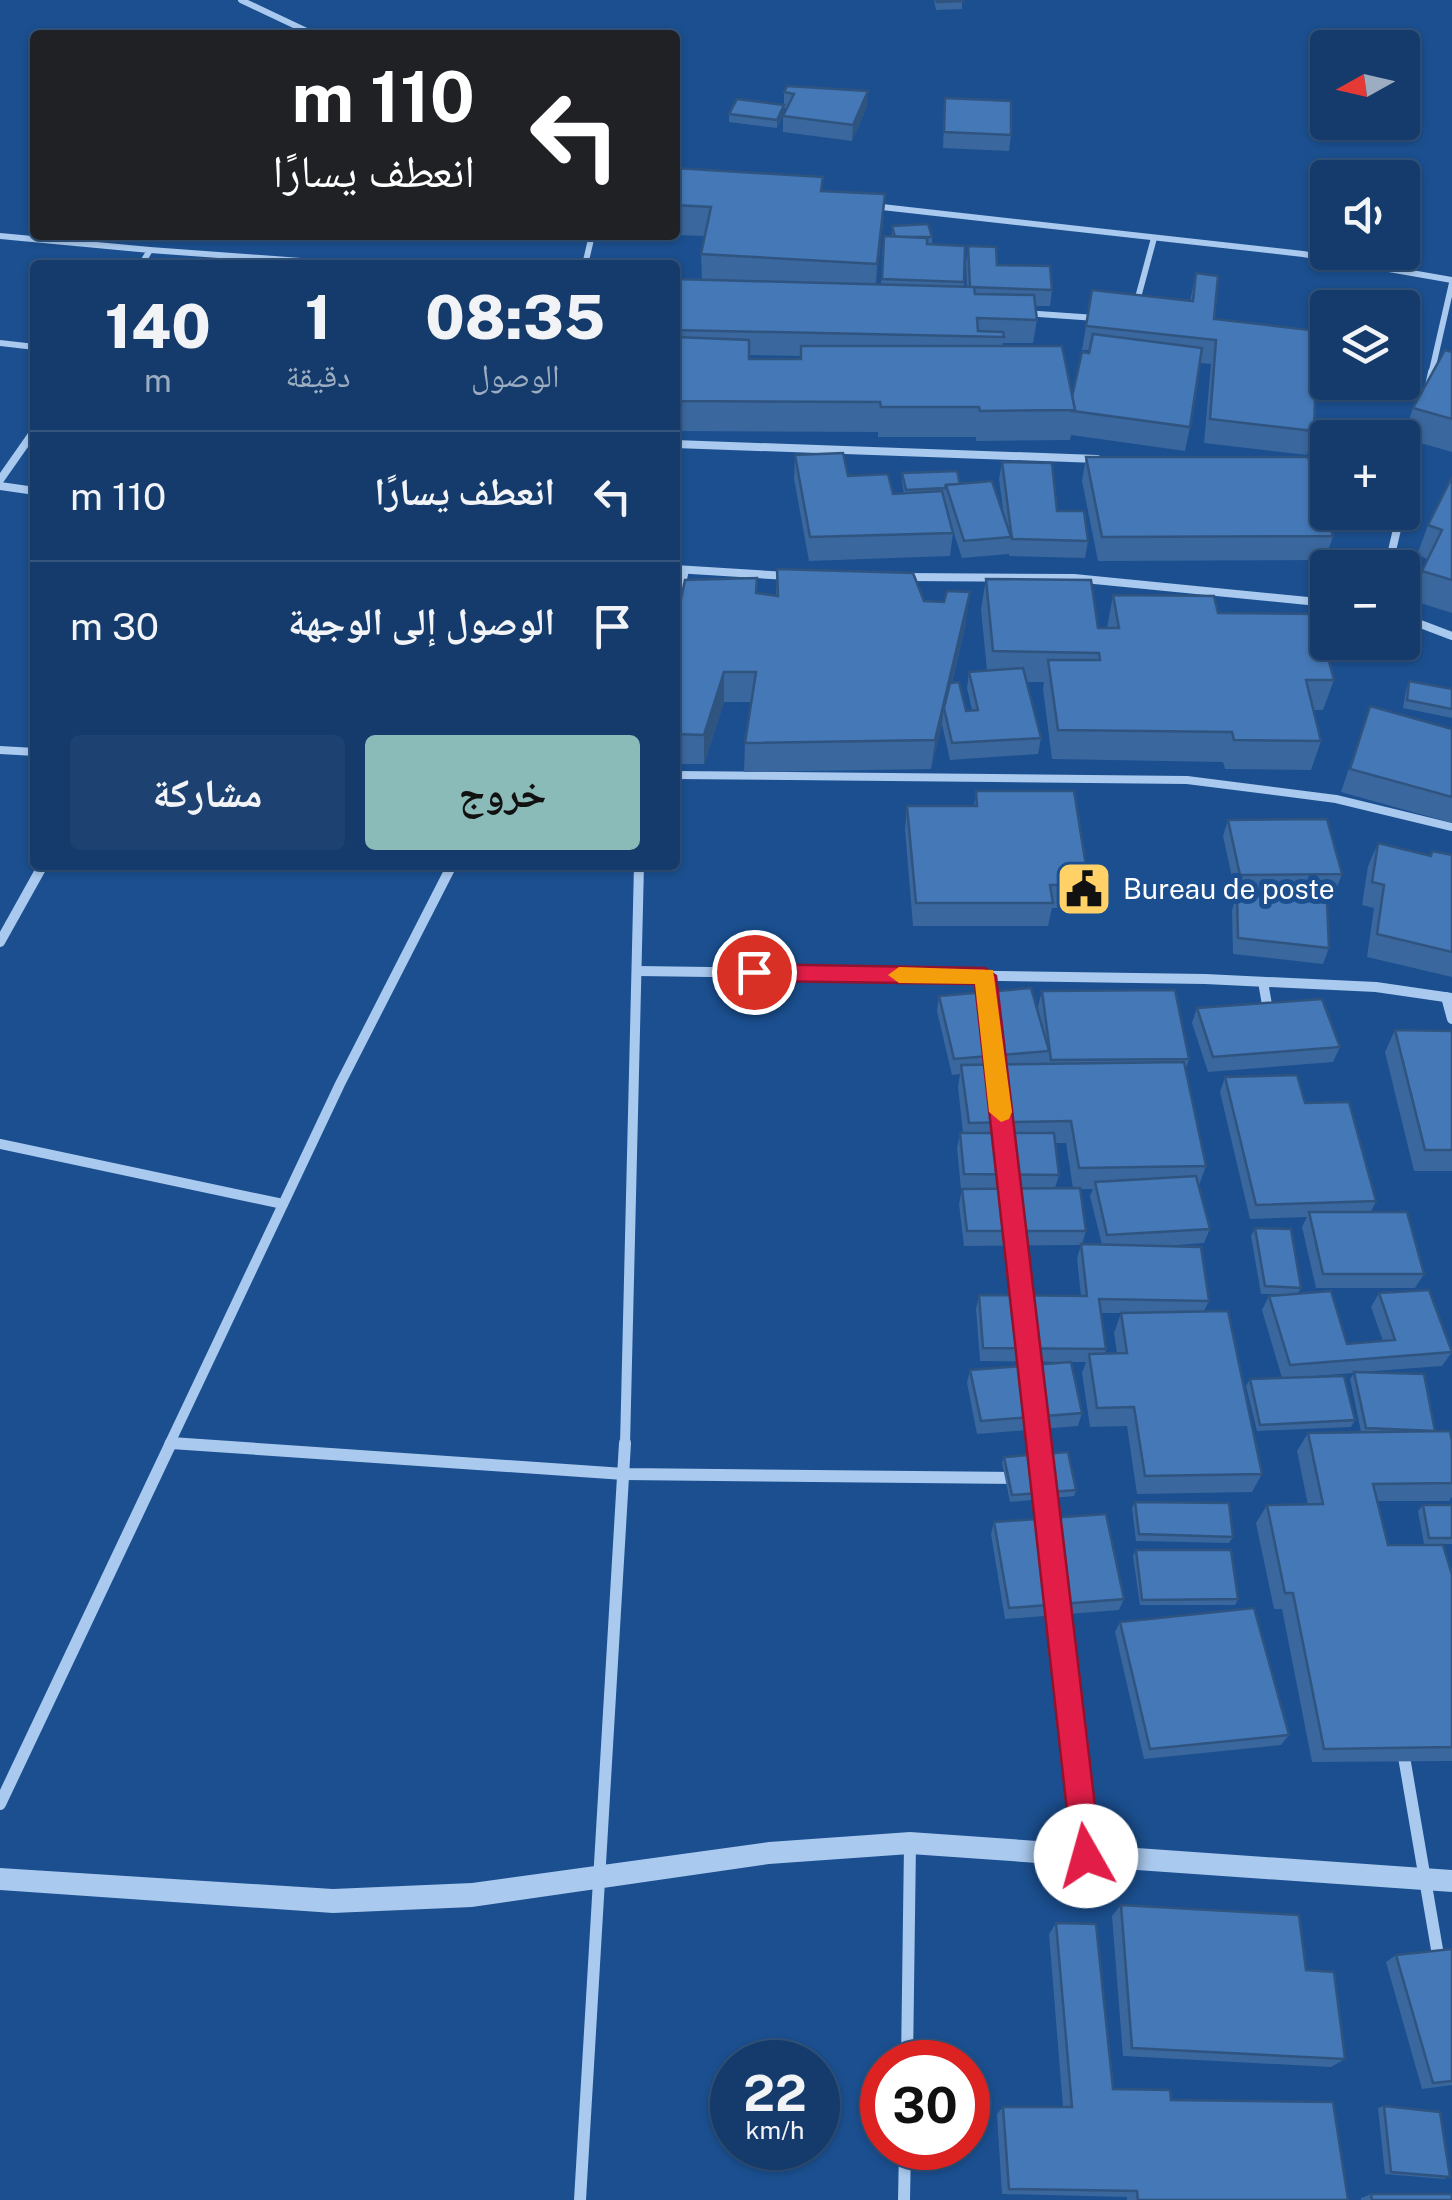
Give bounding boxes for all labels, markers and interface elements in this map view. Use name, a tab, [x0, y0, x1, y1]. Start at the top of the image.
north arrow	[1310, 30, 1420, 140]
map controls	[1310, 30, 1420, 660]
text: 110 m	[291, 55, 475, 138]
icon: left	[510, 70, 640, 200]
text: انعطف يسارًا	[273, 144, 475, 197]
button: sound	[1310, 160, 1420, 270]
text: 1	[305, 282, 331, 353]
text: 08:35	[425, 282, 605, 353]
button: layers	[1310, 290, 1420, 400]
text: 140	[105, 291, 211, 362]
text: دقيقة	[285, 357, 351, 394]
text: الوصول	[471, 357, 560, 394]
text: m	[144, 362, 172, 399]
button: +	[1310, 420, 1420, 530]
text: انعطف يسارًا	[374, 469, 555, 514]
icon: left	[585, 469, 640, 524]
text: 110 m	[70, 474, 166, 519]
button: −	[1310, 550, 1420, 660]
text: الوصول إلى الوجهة	[288, 599, 555, 644]
icon: arrive	[585, 599, 640, 654]
text: 30 m	[70, 604, 159, 649]
button: مشاركة	[70, 735, 345, 850]
button: خروج	[365, 735, 640, 850]
public building icon: Bureau de poste	[1054, 859, 1114, 919]
place label: Bureau de poste	[1123, 872, 1335, 905]
pin	[712, 930, 797, 1015]
icon: arrive	[727, 945, 782, 1000]
position arrow	[1034, 1804, 1138, 1908]
speed limit sign: 30	[860, 2040, 990, 2170]
text: 22	[743, 2063, 807, 2122]
text: km/h	[746, 2115, 804, 2145]

